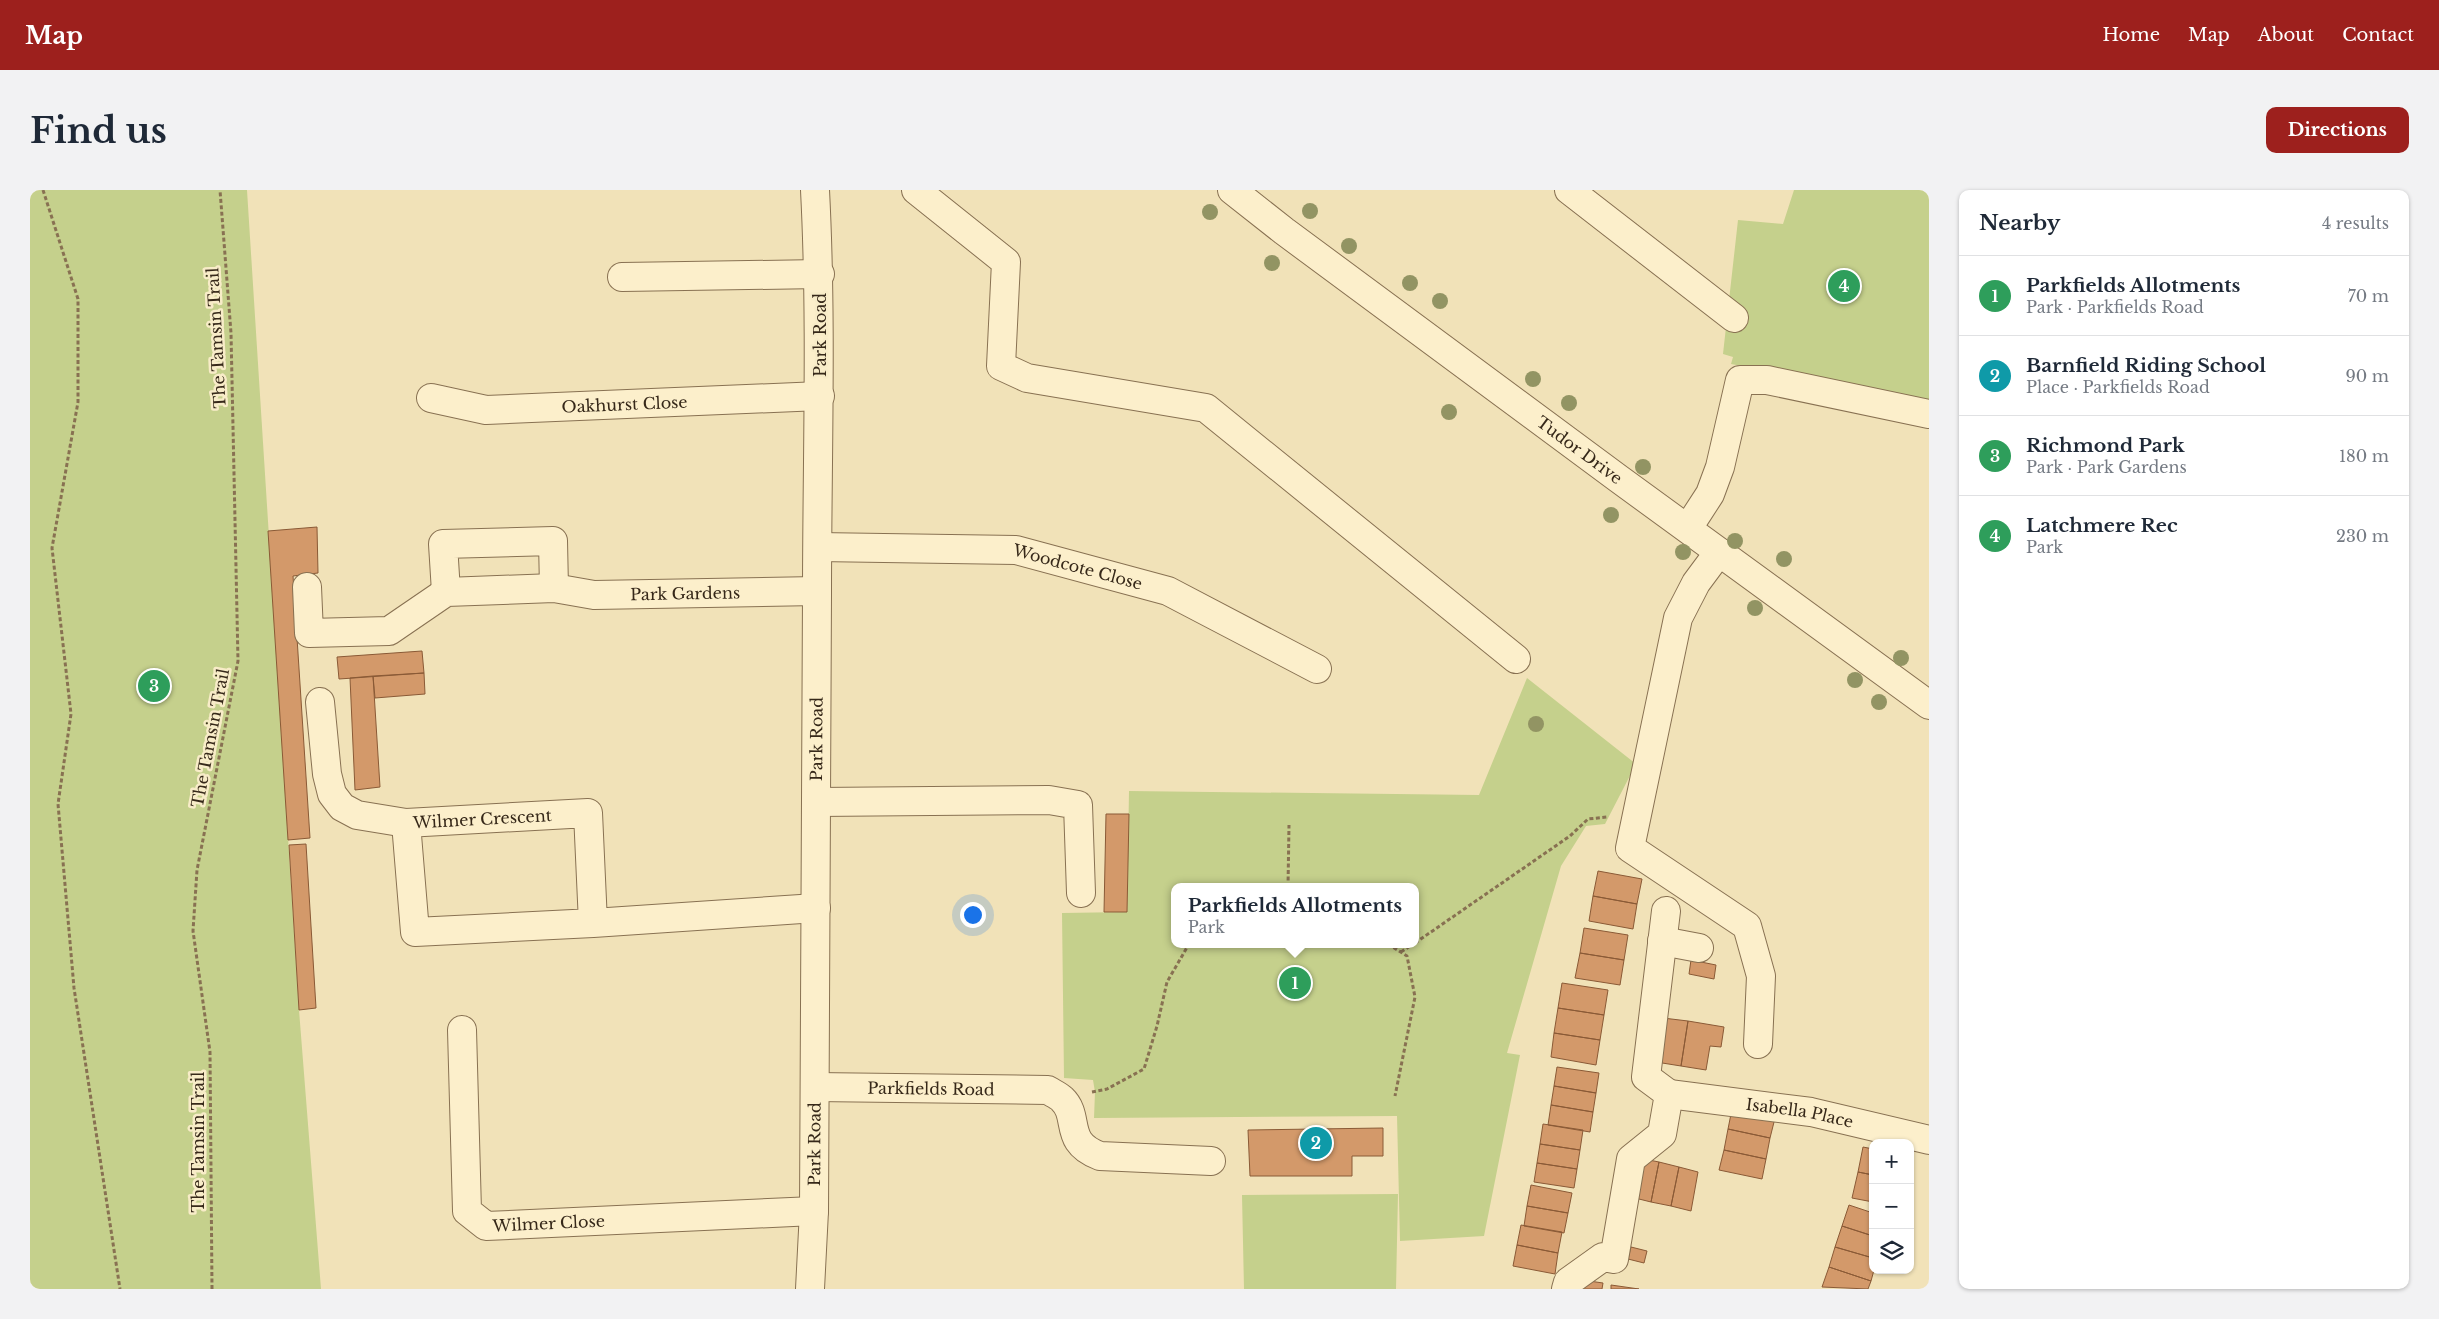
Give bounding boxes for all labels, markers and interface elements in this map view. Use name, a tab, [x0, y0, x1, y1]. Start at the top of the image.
text: Map	[25, 21, 83, 50]
text: Home	[2102, 24, 2160, 46]
text: Map	[2188, 24, 2230, 46]
text: About	[2258, 24, 2314, 46]
text: Contact	[2342, 24, 2414, 46]
button: Directions	[2266, 107, 2409, 153]
text: Find us	[30, 109, 167, 152]
text: Nearby	[1979, 210, 2060, 236]
text: 4 results	[2322, 213, 2389, 233]
street label: The Tamsin Trail	[202, 267, 230, 409]
pin: 4	[1828, 267, 1860, 305]
text: Parkfields Allotments	[2026, 274, 2240, 297]
text: 1	[1992, 286, 1998, 306]
text: 70 m	[2348, 286, 2389, 306]
street label: Park Road	[810, 293, 830, 377]
text: Park · Parkfields Road	[2026, 297, 2204, 317]
text: Barnfield Riding School	[2026, 354, 2266, 377]
text: 2	[1990, 366, 2000, 386]
text: 90 m	[2346, 366, 2389, 386]
text: Place · Parkfields Road	[2026, 377, 2210, 397]
street label: Oakhurst Close	[561, 392, 688, 417]
street label: Tudor Drive	[1533, 412, 1626, 488]
text: Richmond Park	[2026, 434, 2185, 457]
text: 3	[1990, 446, 2000, 466]
text: 180 m	[2339, 446, 2389, 466]
text: Park · Park Gardens	[2026, 457, 2187, 477]
text: Latchmere Rec	[2026, 514, 2178, 537]
text: 4	[1990, 526, 2000, 546]
text: 230 m	[2336, 526, 2389, 546]
text: Park	[2026, 537, 2063, 557]
street label: Woodcote Close	[1010, 539, 1145, 594]
street label: Park Gardens	[630, 582, 740, 604]
pin: 3	[138, 667, 170, 705]
street label: The Tamsin Trail	[187, 667, 233, 809]
street label: Park Road	[806, 697, 827, 781]
street label: Wilmer Crescent	[411, 805, 552, 833]
popup	[1171, 883, 1419, 948]
text: Parkfields Allotments	[1188, 894, 1402, 917]
your location	[960, 902, 986, 928]
text: Park	[1188, 917, 1225, 937]
pin: 1	[1279, 964, 1311, 1002]
street label: The Tamsin Trail	[188, 1071, 208, 1213]
street label: Parkfields Road	[867, 1078, 995, 1099]
street label: Isabella Place	[1745, 1094, 1855, 1132]
street label: Park Road	[804, 1102, 825, 1186]
pin: 2	[1300, 1124, 1332, 1162]
map controls	[1869, 1139, 1914, 1274]
button: +	[1869, 1139, 1914, 1184]
button: −	[1869, 1184, 1914, 1229]
street label: Wilmer Close	[491, 1211, 605, 1236]
button: layers	[1869, 1229, 1914, 1274]

